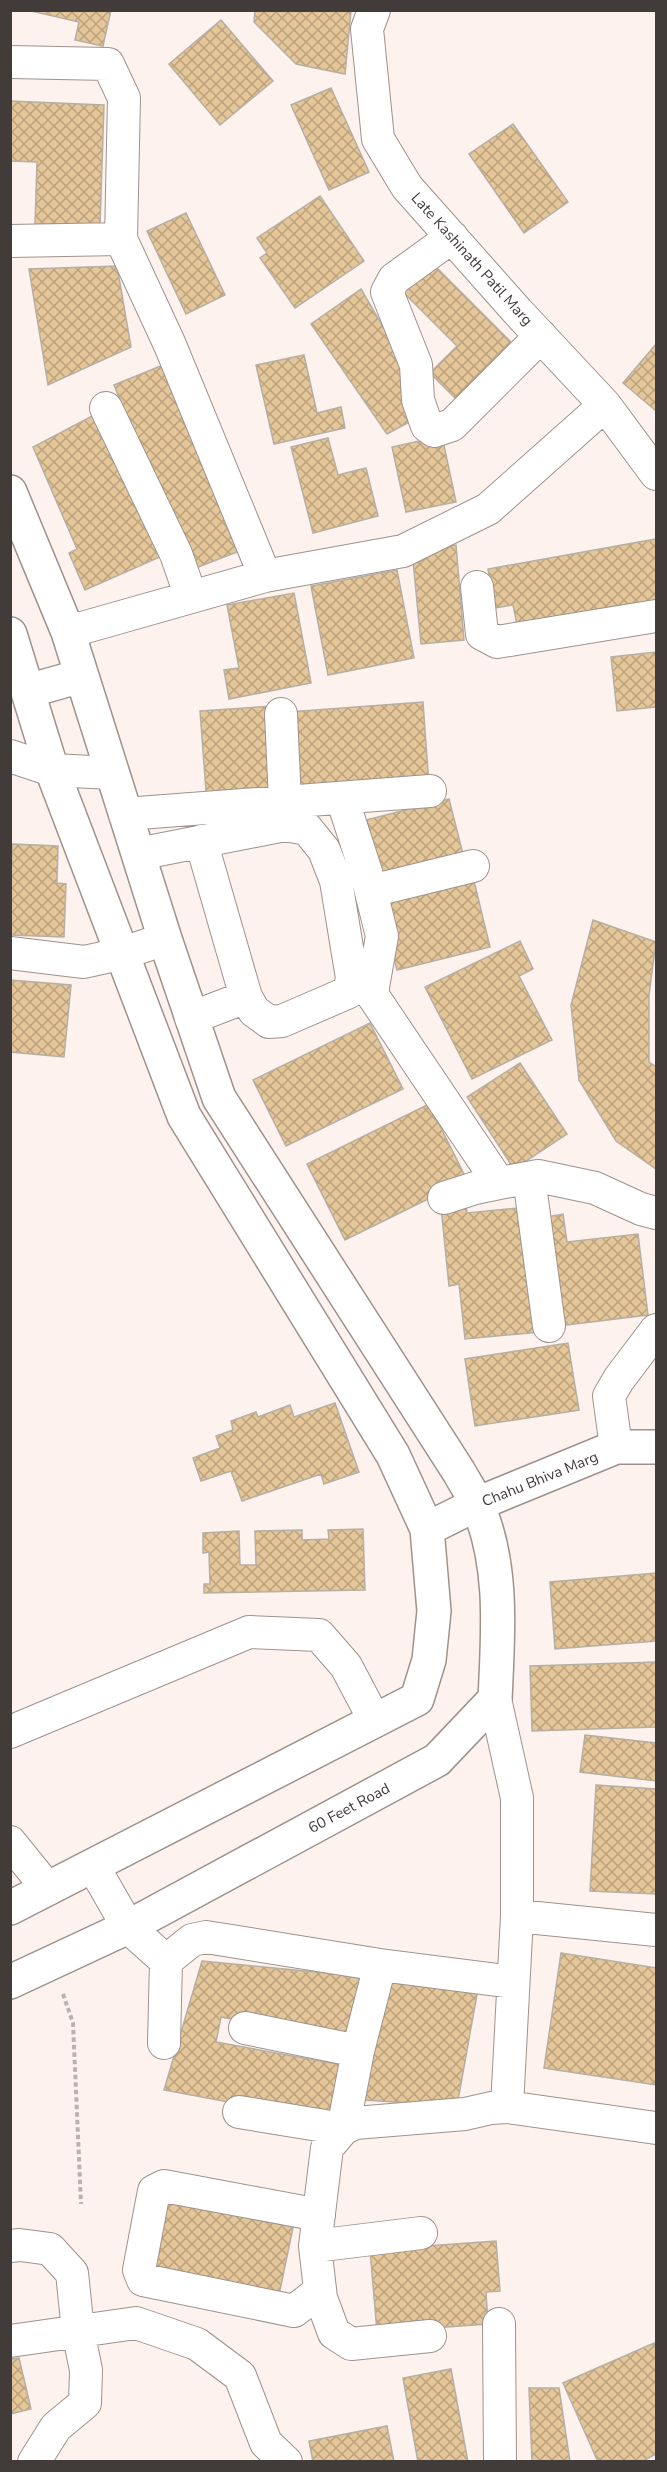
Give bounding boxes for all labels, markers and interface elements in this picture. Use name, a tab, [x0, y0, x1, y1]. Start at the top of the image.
street label: Late Kashinath Patil Marg	[407, 188, 537, 330]
street label: Chahu Bhiva Marg	[479, 1447, 601, 1511]
street label: 60 Feet Road	[305, 1778, 393, 1838]

